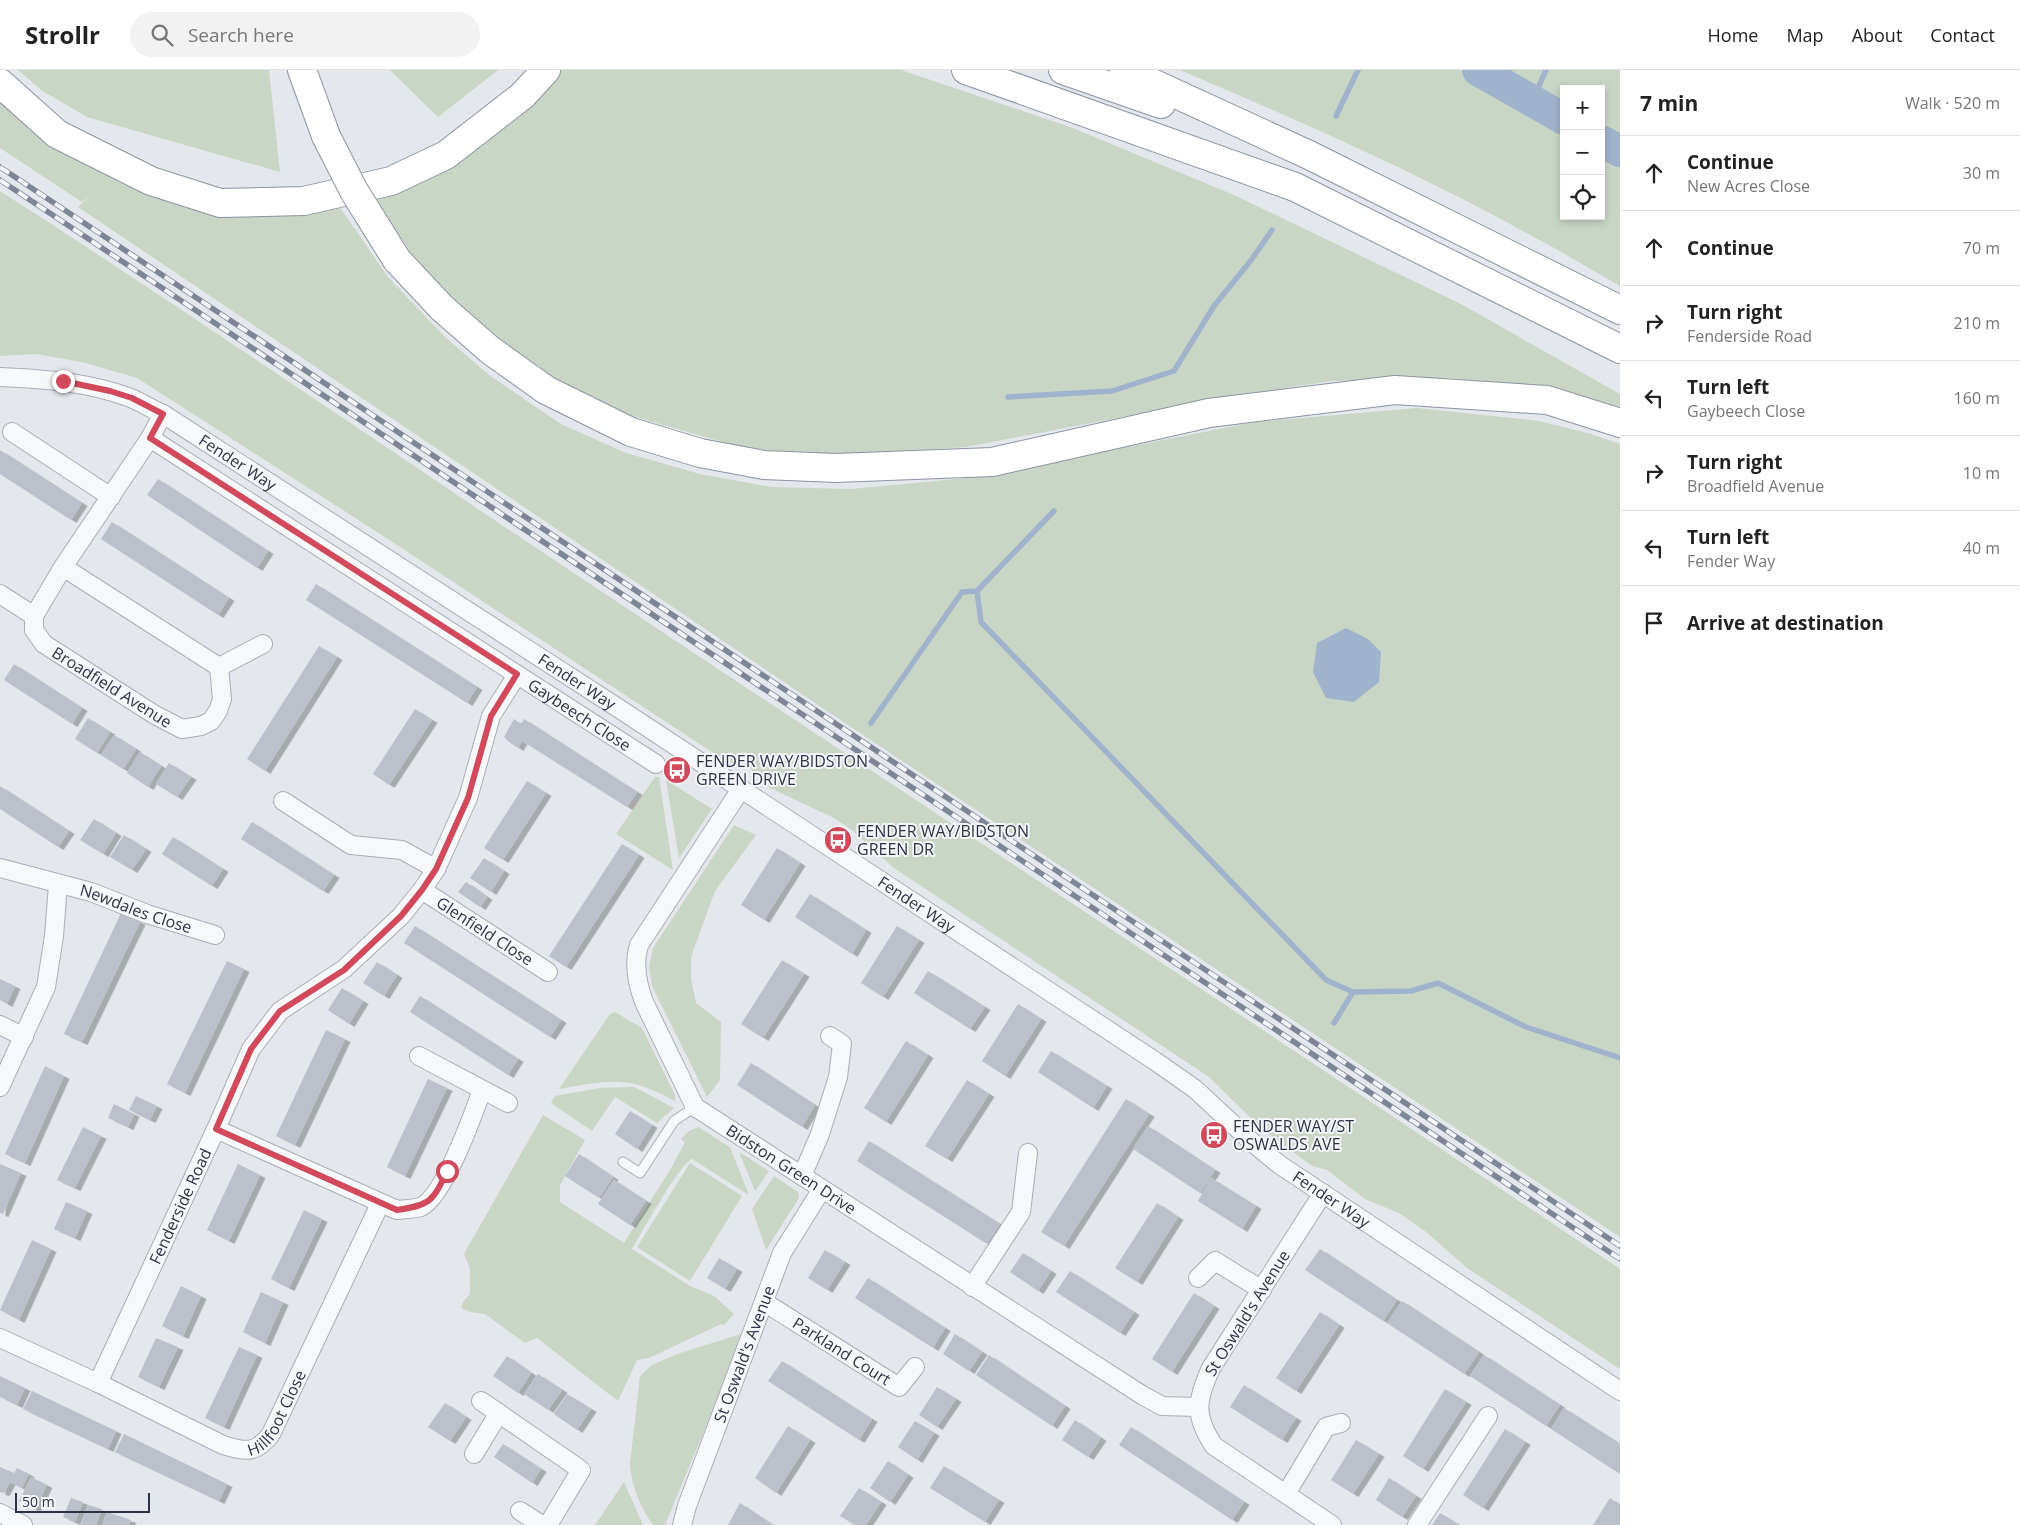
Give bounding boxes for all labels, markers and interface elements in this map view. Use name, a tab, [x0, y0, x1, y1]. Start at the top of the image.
search box	[130, 12, 480, 57]
text: Strollr	[25, 18, 100, 51]
icon: search	[148, 21, 176, 49]
text: Search here	[188, 22, 294, 48]
text: Home	[1708, 23, 1758, 47]
text: Map	[1786, 23, 1824, 47]
text: About	[1852, 23, 1902, 47]
text: Contact	[1930, 23, 1995, 47]
map controls	[1560, 85, 1605, 220]
button: +	[1560, 85, 1605, 130]
text: 7 min	[1640, 89, 1698, 117]
text: Walk · 520 m	[1905, 92, 2000, 114]
button: −	[1560, 130, 1605, 175]
text: Continue	[1687, 149, 1774, 175]
icon: ahead	[1640, 159, 1668, 187]
text: 30 m	[1963, 162, 2000, 184]
button: locate	[1560, 175, 1605, 220]
text: New Acres Close	[1687, 175, 1810, 197]
icon: ahead	[1640, 234, 1668, 262]
text: Continue	[1687, 235, 1774, 261]
text: 70 m	[1963, 237, 2000, 259]
text: Turn right	[1687, 299, 1782, 325]
icon: right	[1640, 309, 1668, 337]
text: 210 m	[1954, 312, 2000, 334]
text: Fenderside Road	[1687, 325, 1812, 347]
route end	[52, 370, 75, 393]
text: Turn left	[1687, 374, 1769, 400]
icon: left	[1640, 384, 1668, 412]
text: 160 m	[1954, 387, 2000, 409]
text: Gaybeech Close	[1687, 400, 1805, 422]
street label: Fender Way	[195, 429, 282, 496]
text: Turn right	[1687, 449, 1782, 475]
icon: right	[1640, 459, 1668, 487]
text: 10 m	[1963, 462, 2000, 484]
text: Broadfield Avenue	[1687, 475, 1824, 497]
text: Turn left	[1687, 524, 1769, 550]
icon: left	[1640, 534, 1668, 562]
text: 40 m	[1963, 537, 2000, 559]
text: Fender Way	[1687, 550, 1775, 572]
icon: arrive	[1640, 609, 1668, 637]
text: Arrive at destination	[1687, 610, 1884, 636]
street label: Broadfield Avenue	[48, 641, 176, 733]
street label: Fender Way	[534, 648, 621, 715]
street label: Gaybeech Close	[524, 673, 635, 756]
place label: FENDER WAY/BIDSTON GREEN DRIVE	[696, 750, 868, 790]
bus stop icon: FENDER WAY/BIDSTON GREEN DRIVE	[662, 755, 692, 785]
place label: FENDER WAY/BIDSTON GREEN DR	[857, 820, 1029, 860]
bus stop icon: FENDER WAY/BIDSTON GREEN DR	[823, 825, 853, 855]
street label: Fender Way	[874, 871, 960, 938]
street label: Newdales Close	[78, 879, 195, 938]
street label: Glenfield Close	[432, 891, 537, 970]
place label: FENDER WAY/ST OSWALDS AVE	[1233, 1115, 1354, 1155]
street label: Bidston Green Drive	[722, 1119, 861, 1219]
bus stop icon: FENDER WAY/ST OSWALDS AVE	[1199, 1120, 1229, 1150]
street label: Fenderside Road	[144, 1145, 217, 1268]
route start	[436, 1160, 459, 1183]
street label: Fender Way	[1289, 1166, 1375, 1233]
street label: St Oswald's Avenue	[1199, 1246, 1295, 1380]
street label: St Oswald's Avenue	[708, 1282, 780, 1426]
street label: Parkland Court	[789, 1312, 895, 1390]
street label: Hillfoot Close	[244, 1366, 311, 1461]
scale bar	[15, 1490, 150, 1513]
text: 50 m	[22, 1492, 55, 1511]

